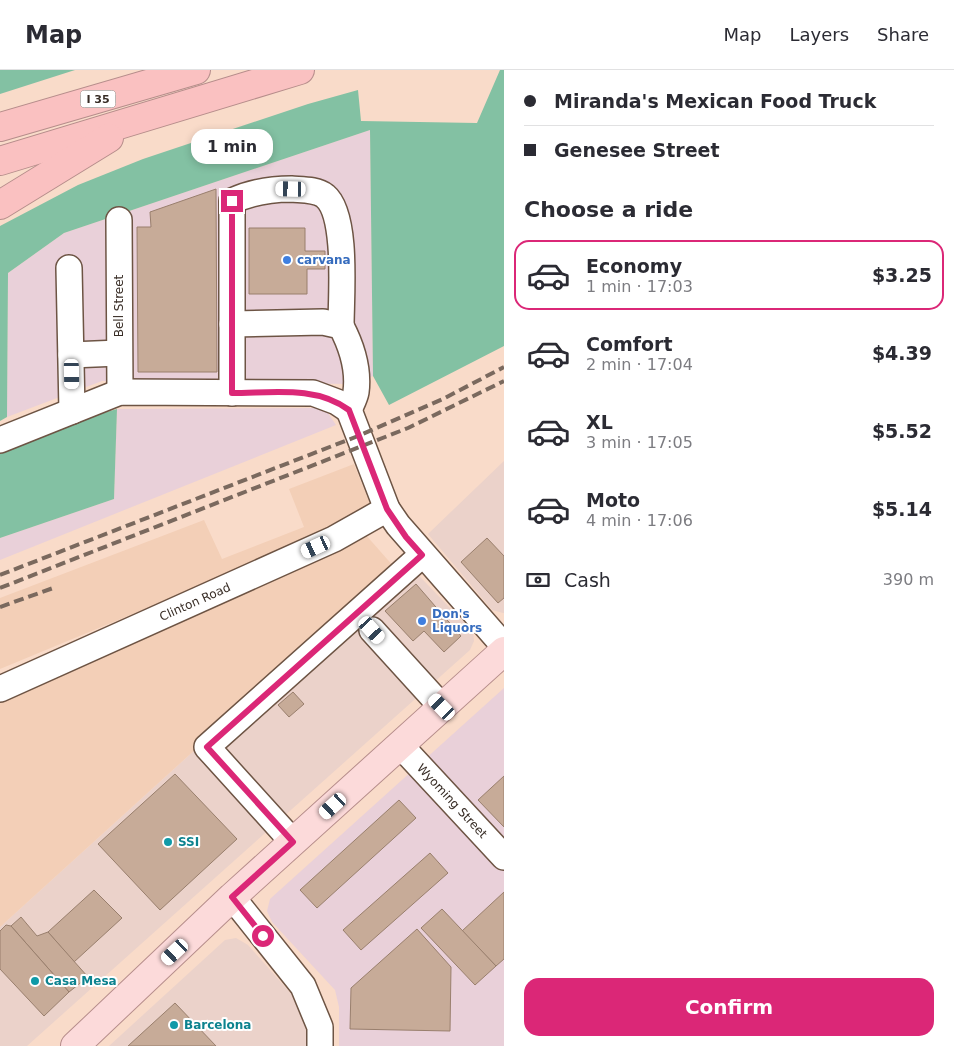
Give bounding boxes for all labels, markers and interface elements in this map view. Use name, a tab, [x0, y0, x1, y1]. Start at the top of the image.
text: Map	[25, 21, 82, 49]
text: Map	[723, 24, 761, 45]
text: Layers	[789, 24, 849, 45]
text: Share	[877, 24, 929, 45]
road number: I 35	[80, 90, 116, 108]
text: Miranda's Mexican Food Truck	[554, 90, 876, 112]
callout: 1 min	[191, 128, 273, 164]
text: 1 min	[207, 137, 257, 156]
text: Genesee Street	[554, 139, 720, 161]
car	[275, 181, 306, 197]
route end	[221, 190, 243, 212]
text: Choose a ride	[524, 197, 693, 222]
place label: carvana	[297, 253, 351, 267]
icon: car	[526, 253, 571, 298]
marker: carvana	[281, 254, 293, 266]
text: Economy	[586, 255, 682, 277]
text: $3.25	[872, 264, 932, 286]
street label: Bell Street	[112, 274, 126, 337]
text: 1 min · 17:03	[586, 277, 693, 296]
icon: car	[526, 331, 571, 376]
text: Comfort	[586, 333, 673, 355]
text: $4.39	[872, 342, 932, 364]
text: 2 min · 17:04	[586, 355, 693, 374]
car	[64, 359, 79, 389]
icon: car	[526, 409, 571, 454]
text: XL	[586, 411, 613, 433]
text: $5.52	[872, 420, 932, 442]
text: 3 min · 17:05	[586, 433, 693, 452]
icon: car	[526, 487, 571, 532]
text: Moto	[586, 489, 640, 511]
text: $5.14	[872, 498, 932, 520]
text: 4 min · 17:06	[586, 511, 693, 530]
car	[299, 534, 332, 560]
icon: cash	[524, 566, 552, 594]
text: Cash	[564, 569, 611, 591]
text: 390 m	[883, 570, 934, 589]
street label: Clinton Road	[157, 580, 233, 624]
place label: Don's Liquors	[432, 607, 482, 635]
car	[356, 614, 387, 646]
marker: Don's Liquors	[416, 615, 428, 627]
car	[426, 691, 457, 723]
street label: Wyoming Street	[414, 761, 490, 841]
car	[316, 790, 349, 822]
place label: SSI	[178, 835, 199, 849]
marker: SSI	[162, 836, 174, 848]
route start	[252, 925, 274, 947]
car	[158, 936, 191, 968]
place label: Casa Mesa	[45, 974, 117, 988]
marker: Casa Mesa	[29, 975, 41, 987]
button: Confirm	[524, 978, 934, 1036]
place label: Barcelona	[184, 1018, 251, 1032]
marker: Barcelona	[168, 1019, 180, 1031]

